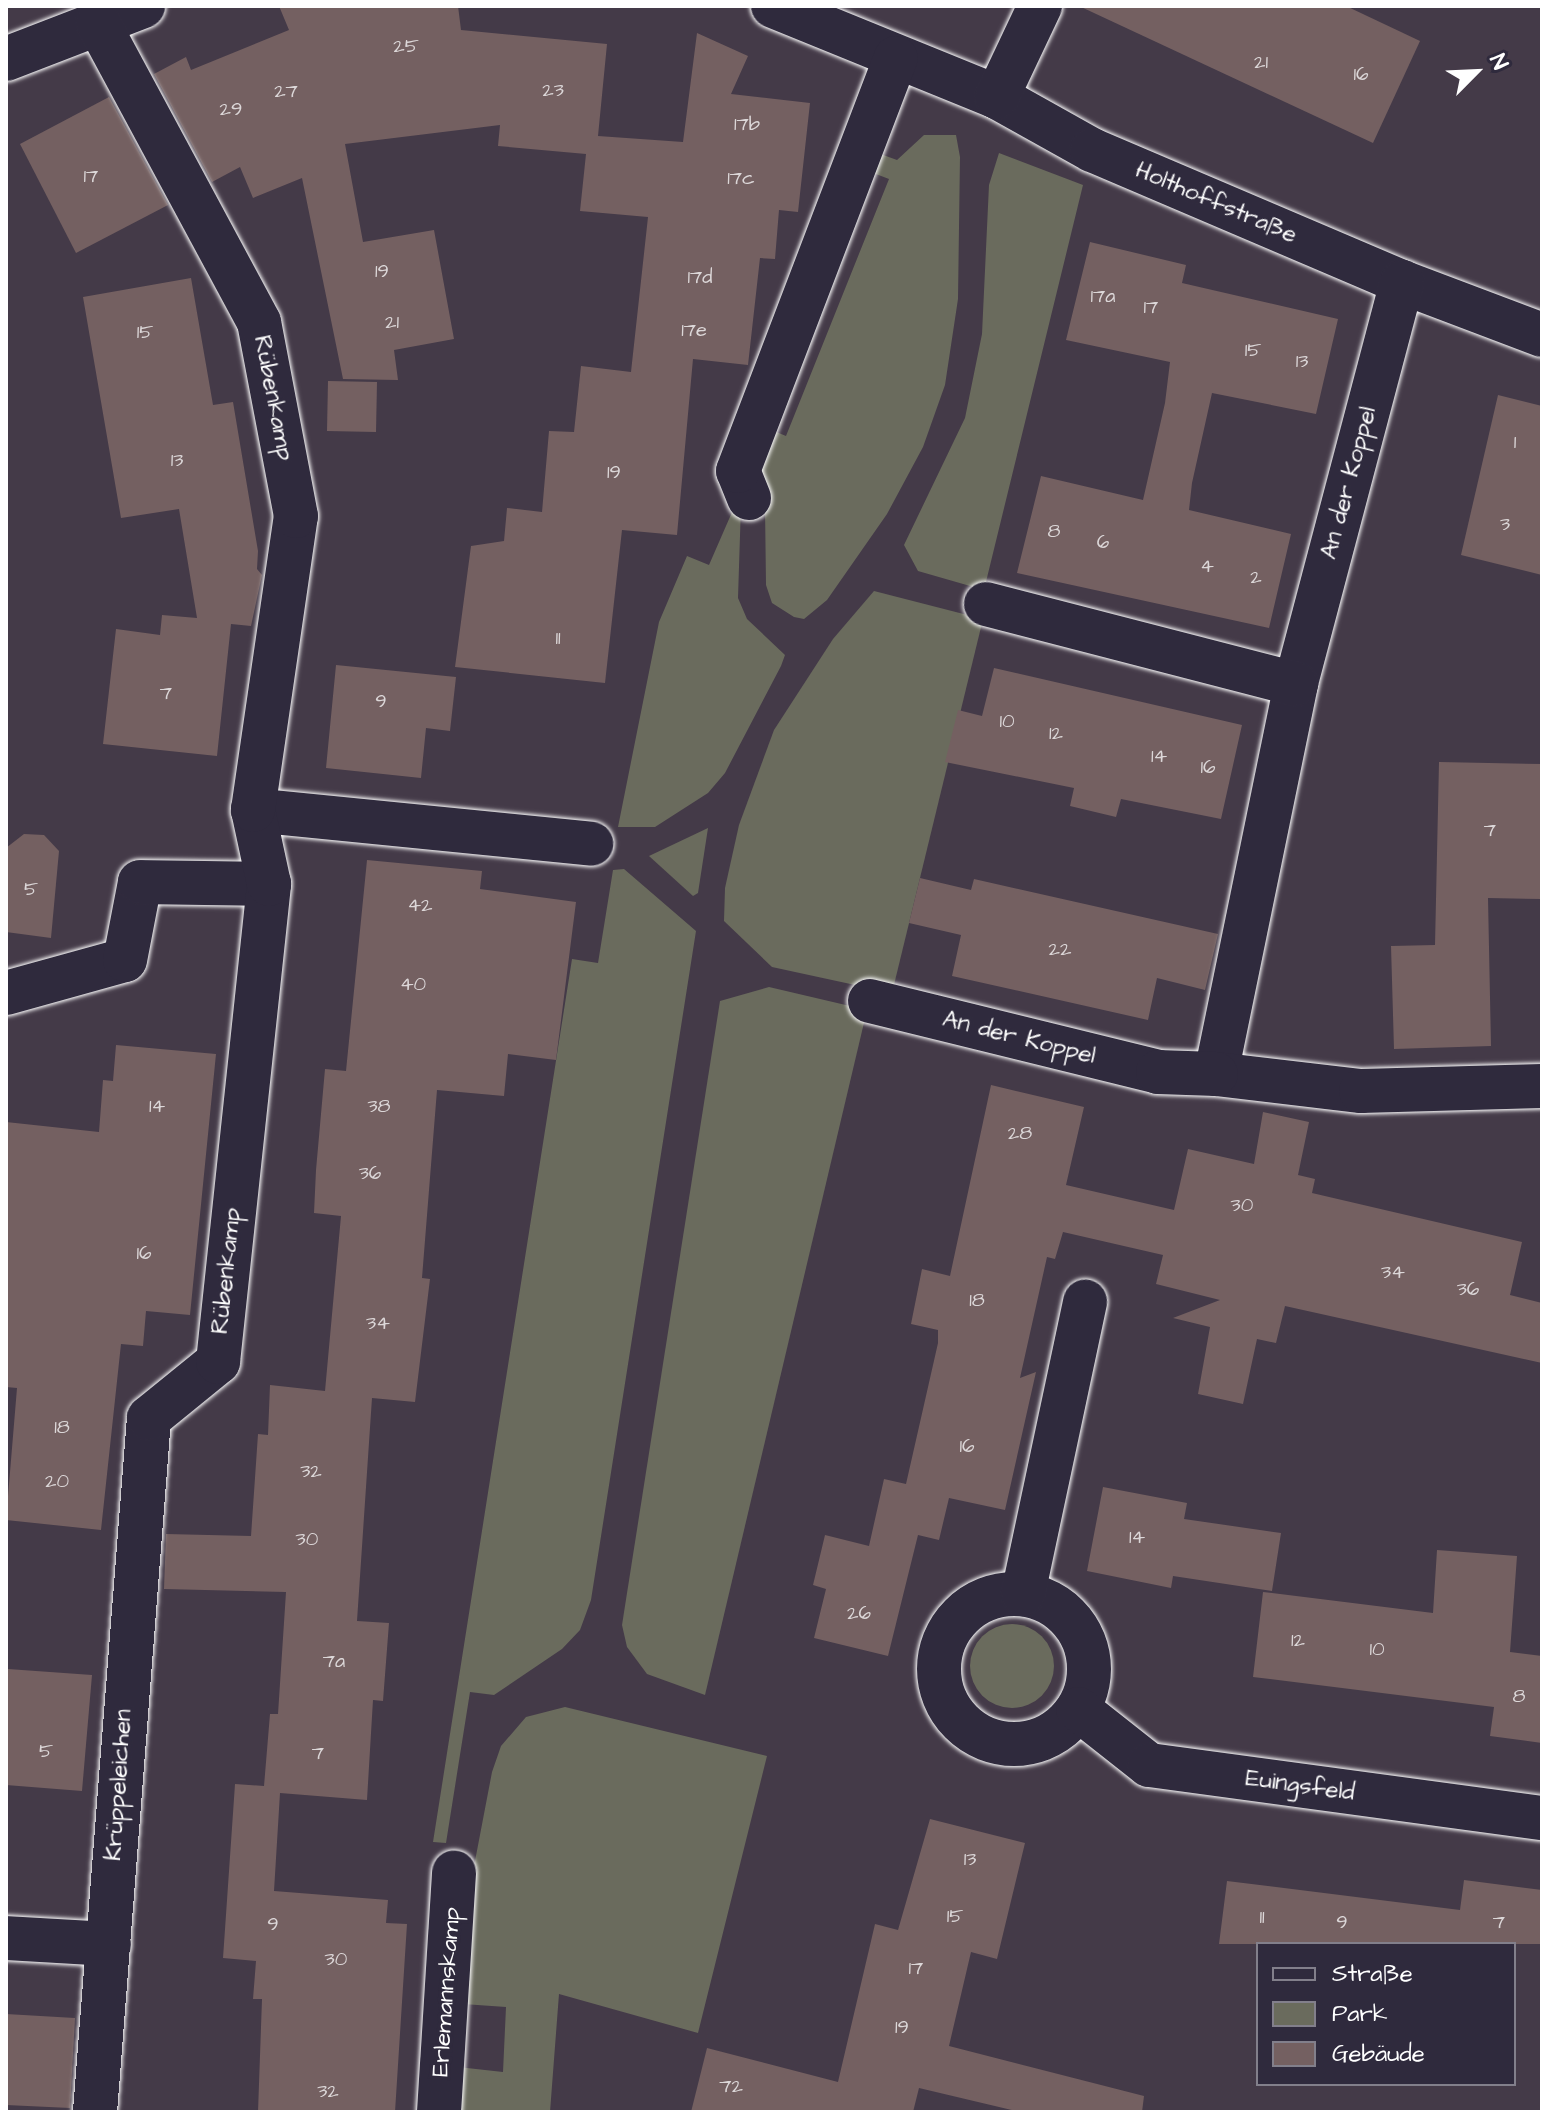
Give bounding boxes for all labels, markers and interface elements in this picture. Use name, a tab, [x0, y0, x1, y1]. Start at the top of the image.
north arrow	[1436, 32, 1516, 112]
house number: 25	[393, 34, 419, 58]
text: N	[1481, 49, 1515, 75]
house number: 21	[1254, 50, 1268, 74]
house number: 16	[1353, 62, 1369, 86]
house number: 23	[542, 78, 564, 102]
house number: 27	[274, 79, 298, 103]
house number: 29	[220, 97, 242, 121]
house number: 17b	[734, 112, 760, 136]
street label: Holthoffstraße	[1131, 156, 1301, 250]
house number: 17	[84, 164, 98, 188]
house number: 17c	[727, 166, 755, 190]
house number: 19	[375, 259, 389, 283]
house number: 17d	[687, 265, 713, 289]
house number: 17a	[1090, 284, 1116, 308]
house number: 17	[1144, 295, 1158, 319]
house number: 21	[385, 310, 399, 334]
house number: 17e	[681, 318, 707, 342]
house number: 15	[137, 320, 153, 344]
street label: Rübenkamp	[247, 333, 299, 463]
house number: 15	[1245, 338, 1261, 362]
house number: 13	[1296, 349, 1308, 373]
street label: An der Koppel	[1315, 404, 1383, 562]
house number: 1	[1514, 430, 1516, 454]
house number: 13	[171, 448, 183, 472]
house number: 19	[607, 460, 621, 484]
house number: 3	[1500, 512, 1510, 536]
house number: 8	[1048, 519, 1060, 543]
house number: 6	[1097, 530, 1109, 554]
house number: 4	[1200, 554, 1214, 578]
house number: 2	[1250, 565, 1262, 589]
house number: 11	[555, 626, 561, 650]
house number: 7	[160, 681, 172, 705]
house number: 9	[375, 689, 387, 713]
house number: 10	[999, 709, 1015, 733]
house number: 12	[1049, 721, 1063, 745]
house number: 14	[1151, 744, 1167, 768]
house number: 16	[1200, 755, 1216, 779]
house number: 7	[1484, 818, 1496, 842]
house number: 5	[24, 877, 38, 901]
house number: 42	[407, 893, 433, 917]
house number: 22	[1049, 937, 1071, 961]
house number: 40	[400, 972, 426, 996]
street label: An der Koppel	[940, 1005, 1098, 1071]
house number: 14	[149, 1094, 165, 1118]
house number: 38	[367, 1094, 391, 1118]
house number: 28	[1008, 1121, 1032, 1145]
house number: 36	[359, 1161, 381, 1185]
house number: 30	[1231, 1193, 1253, 1217]
street label: Rübenkamp	[206, 1206, 248, 1336]
house number: 16	[136, 1241, 152, 1265]
house number: 34	[1381, 1260, 1405, 1284]
house number: 36	[1457, 1277, 1479, 1301]
house number: 18	[969, 1288, 985, 1312]
house number: 34	[366, 1311, 390, 1335]
house number: 18	[54, 1415, 70, 1439]
house number: 16	[959, 1434, 975, 1458]
house number: 32	[300, 1459, 322, 1483]
house number: 20	[45, 1469, 69, 1493]
house number: 14	[1129, 1525, 1145, 1549]
house number: 30	[296, 1527, 318, 1551]
house number: 26	[847, 1601, 871, 1625]
house number: 12	[1291, 1628, 1305, 1652]
house number: 10	[1369, 1637, 1385, 1661]
house number: 7a	[323, 1649, 345, 1673]
house number: 8	[1513, 1684, 1525, 1708]
street label: Krüppeleichen	[99, 1708, 139, 1862]
house number: 5	[39, 1739, 53, 1763]
house number: 7	[312, 1741, 324, 1765]
street label: Euingsfeld	[1244, 1764, 1356, 1808]
house number: 13	[964, 1847, 976, 1871]
house number: 15	[947, 1904, 963, 1928]
house number: 11	[1259, 1905, 1265, 1929]
street label: Erlemannskamp	[427, 1906, 467, 2078]
house number: 9	[1336, 1910, 1348, 1934]
house number: 7	[1493, 1910, 1505, 1934]
house number: 9	[267, 1912, 279, 1936]
legend	[1256, 1942, 1516, 2086]
house number: 30	[325, 1947, 347, 1971]
house number: 17	[909, 1956, 923, 1980]
text: Straße	[1332, 1957, 1413, 1991]
text: Park	[1332, 1997, 1388, 2031]
house number: 19	[895, 2015, 909, 2039]
text: Gebäude	[1332, 2037, 1425, 2071]
house number: 72	[719, 2074, 743, 2098]
house number: 32	[317, 2079, 339, 2103]

